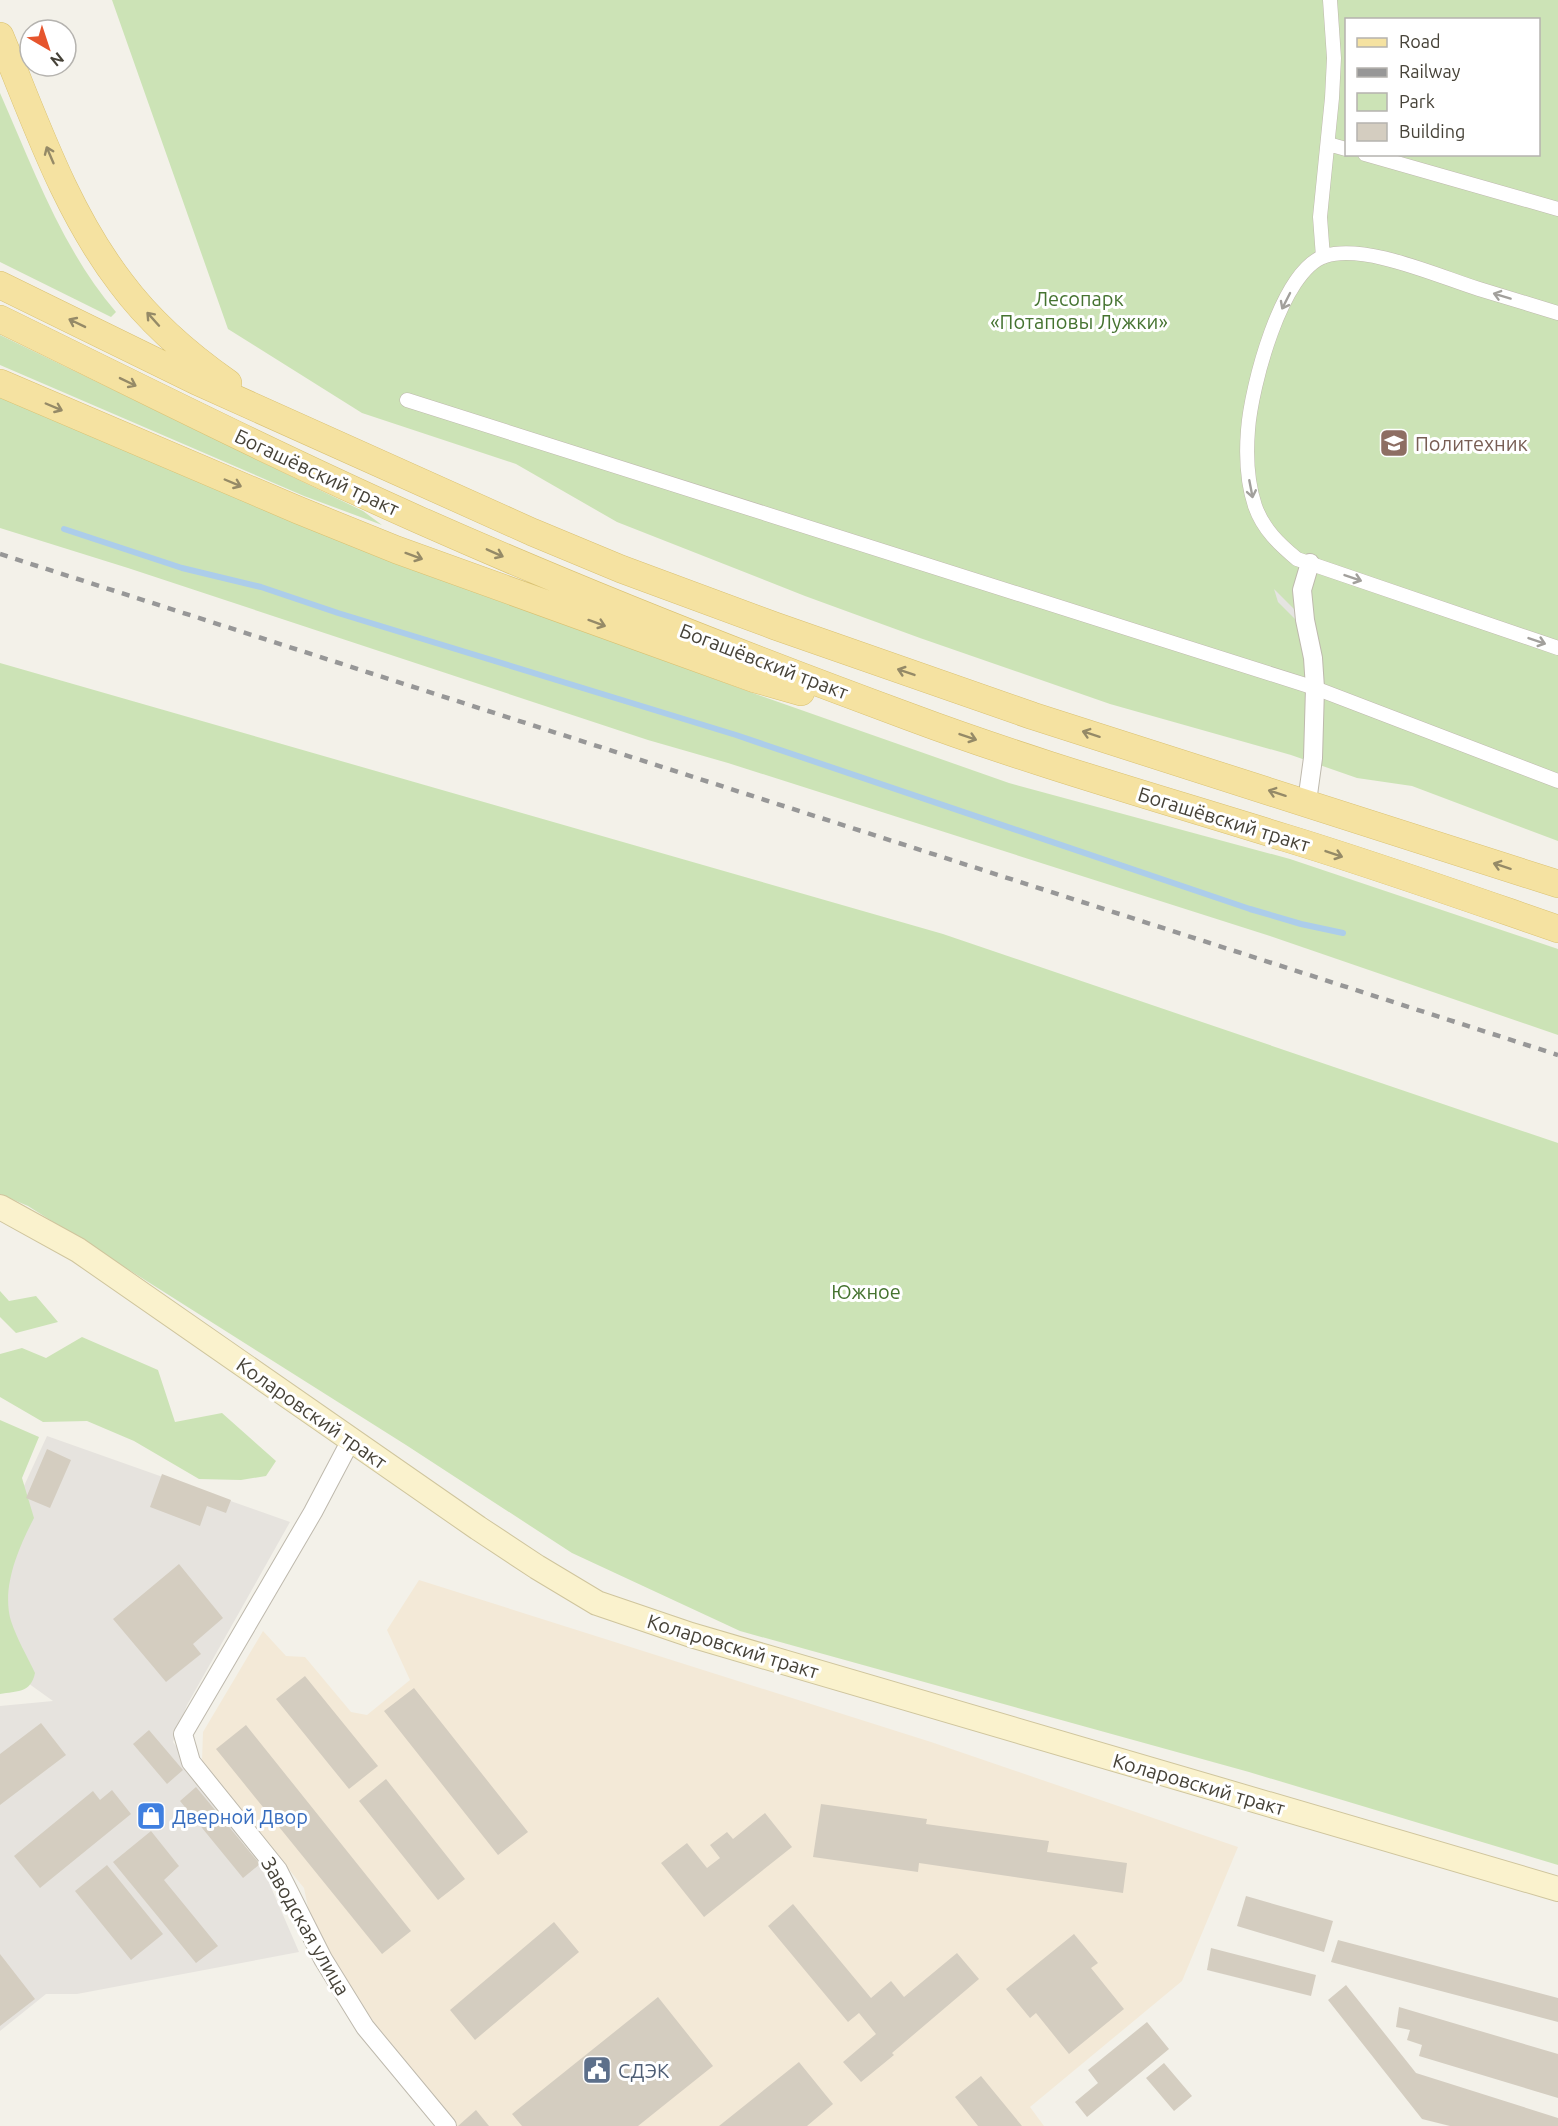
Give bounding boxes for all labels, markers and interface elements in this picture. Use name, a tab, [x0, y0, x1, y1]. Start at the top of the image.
north arrow	[18, 18, 78, 78]
legend	[1345, 18, 1540, 156]
text: Road	[1399, 31, 1441, 51]
text: N	[47, 49, 68, 70]
text: Railway	[1399, 61, 1461, 81]
text: Park	[1399, 91, 1435, 111]
text: Building	[1399, 121, 1465, 141]
one-way arrow	[44, 146, 55, 164]
park label: Лесопарк «Потаповы Лужки»	[990, 287, 1168, 333]
one-way arrow	[1493, 290, 1512, 301]
one-way arrow	[1280, 291, 1291, 309]
one-way arrow	[146, 312, 160, 327]
one-way arrow	[68, 317, 86, 328]
one-way arrow	[119, 376, 137, 388]
one-way arrow	[44, 402, 62, 413]
street label: Богашёвский тракт	[231, 424, 403, 520]
school or university icon: Политехник	[1378, 427, 1410, 459]
place label: Политехник	[1415, 432, 1528, 455]
one-way arrow	[223, 478, 242, 489]
one-way arrow	[1246, 479, 1258, 498]
one-way arrow	[485, 548, 503, 559]
one-way arrow	[404, 551, 423, 562]
one-way arrow	[1343, 573, 1362, 584]
one-way arrow	[587, 618, 606, 629]
street label: Богашёвский тракт	[677, 618, 852, 704]
one-way arrow	[1527, 637, 1546, 648]
one-way arrow	[897, 665, 916, 676]
one-way arrow	[1082, 728, 1101, 739]
one-way arrow	[958, 733, 977, 744]
street label: Богашёвский тракт	[1135, 782, 1313, 856]
one-way arrow	[1268, 787, 1287, 798]
one-way arrow	[1324, 849, 1343, 860]
one-way arrow	[1493, 859, 1512, 870]
park label: Южное	[831, 1280, 901, 1303]
street label: Коларовский тракт	[232, 1353, 392, 1474]
street label: Коларовский тракт	[645, 1609, 822, 1683]
street label: Коларовский тракт	[1110, 1748, 1288, 1820]
shop icon: Дверной Двор	[135, 1800, 167, 1832]
place label: Дверной Двор	[172, 1805, 308, 1828]
street label: Заводская улица	[257, 1853, 355, 1999]
public building icon: СДЭК	[581, 2054, 613, 2086]
place label: СДЭК	[618, 2059, 669, 2082]

